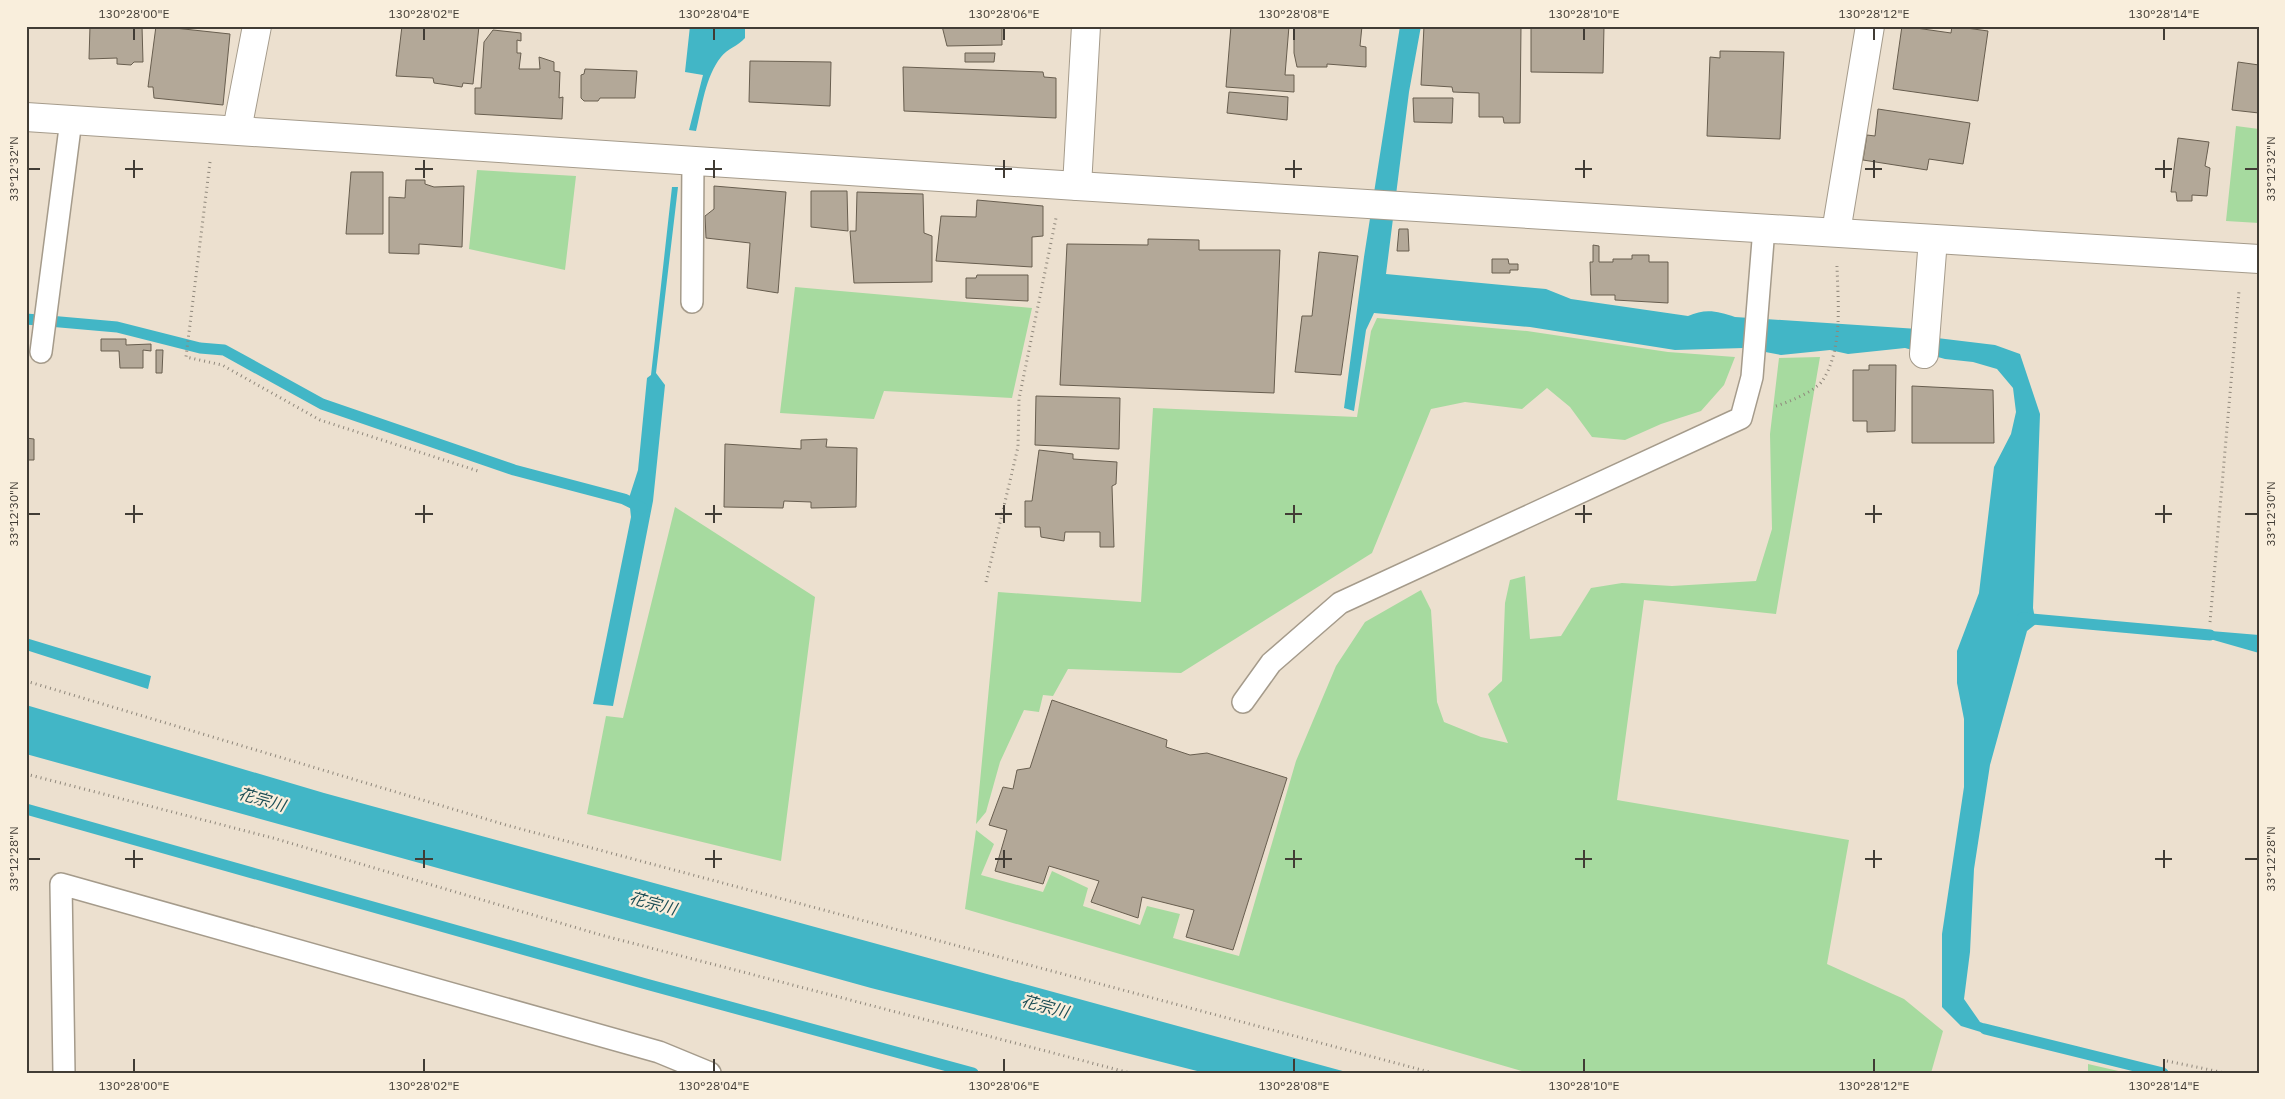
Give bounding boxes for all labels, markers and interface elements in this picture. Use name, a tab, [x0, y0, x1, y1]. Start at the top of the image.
text: 130°28'00"E	[99, 6, 169, 21]
text: 130°28'02"E	[389, 6, 459, 21]
text: 130°28'04"E	[679, 6, 749, 21]
text: 130°28'06"E	[969, 6, 1039, 21]
text: 130°28'08"E	[1259, 6, 1329, 21]
text: 130°28'10"E	[1549, 6, 1619, 21]
text: 130°28'12"E	[1839, 6, 1909, 21]
text: 130°28'14"E	[2129, 6, 2199, 21]
text: 33°12'32"N	[6, 136, 21, 202]
text: 33°12'32"N	[2263, 136, 2278, 202]
text: 33°12'30"N	[6, 481, 21, 547]
text: 33°12'30"N	[2263, 481, 2278, 547]
water label: 花宗川	[236, 783, 290, 816]
text: 33°12'28"N	[6, 826, 21, 892]
text: 33°12'28"N	[2263, 826, 2278, 892]
water label: 花宗川	[627, 887, 681, 919]
water label: 花宗川	[1019, 990, 1073, 1022]
text: 130°28'00"E	[99, 1078, 169, 1093]
text: 130°28'02"E	[389, 1078, 459, 1093]
text: 130°28'04"E	[679, 1078, 749, 1093]
text: 130°28'06"E	[969, 1078, 1039, 1093]
text: 130°28'08"E	[1259, 1078, 1329, 1093]
text: 130°28'10"E	[1549, 1078, 1619, 1093]
text: 130°28'12"E	[1839, 1078, 1909, 1093]
text: 130°28'14"E	[2129, 1078, 2199, 1093]

